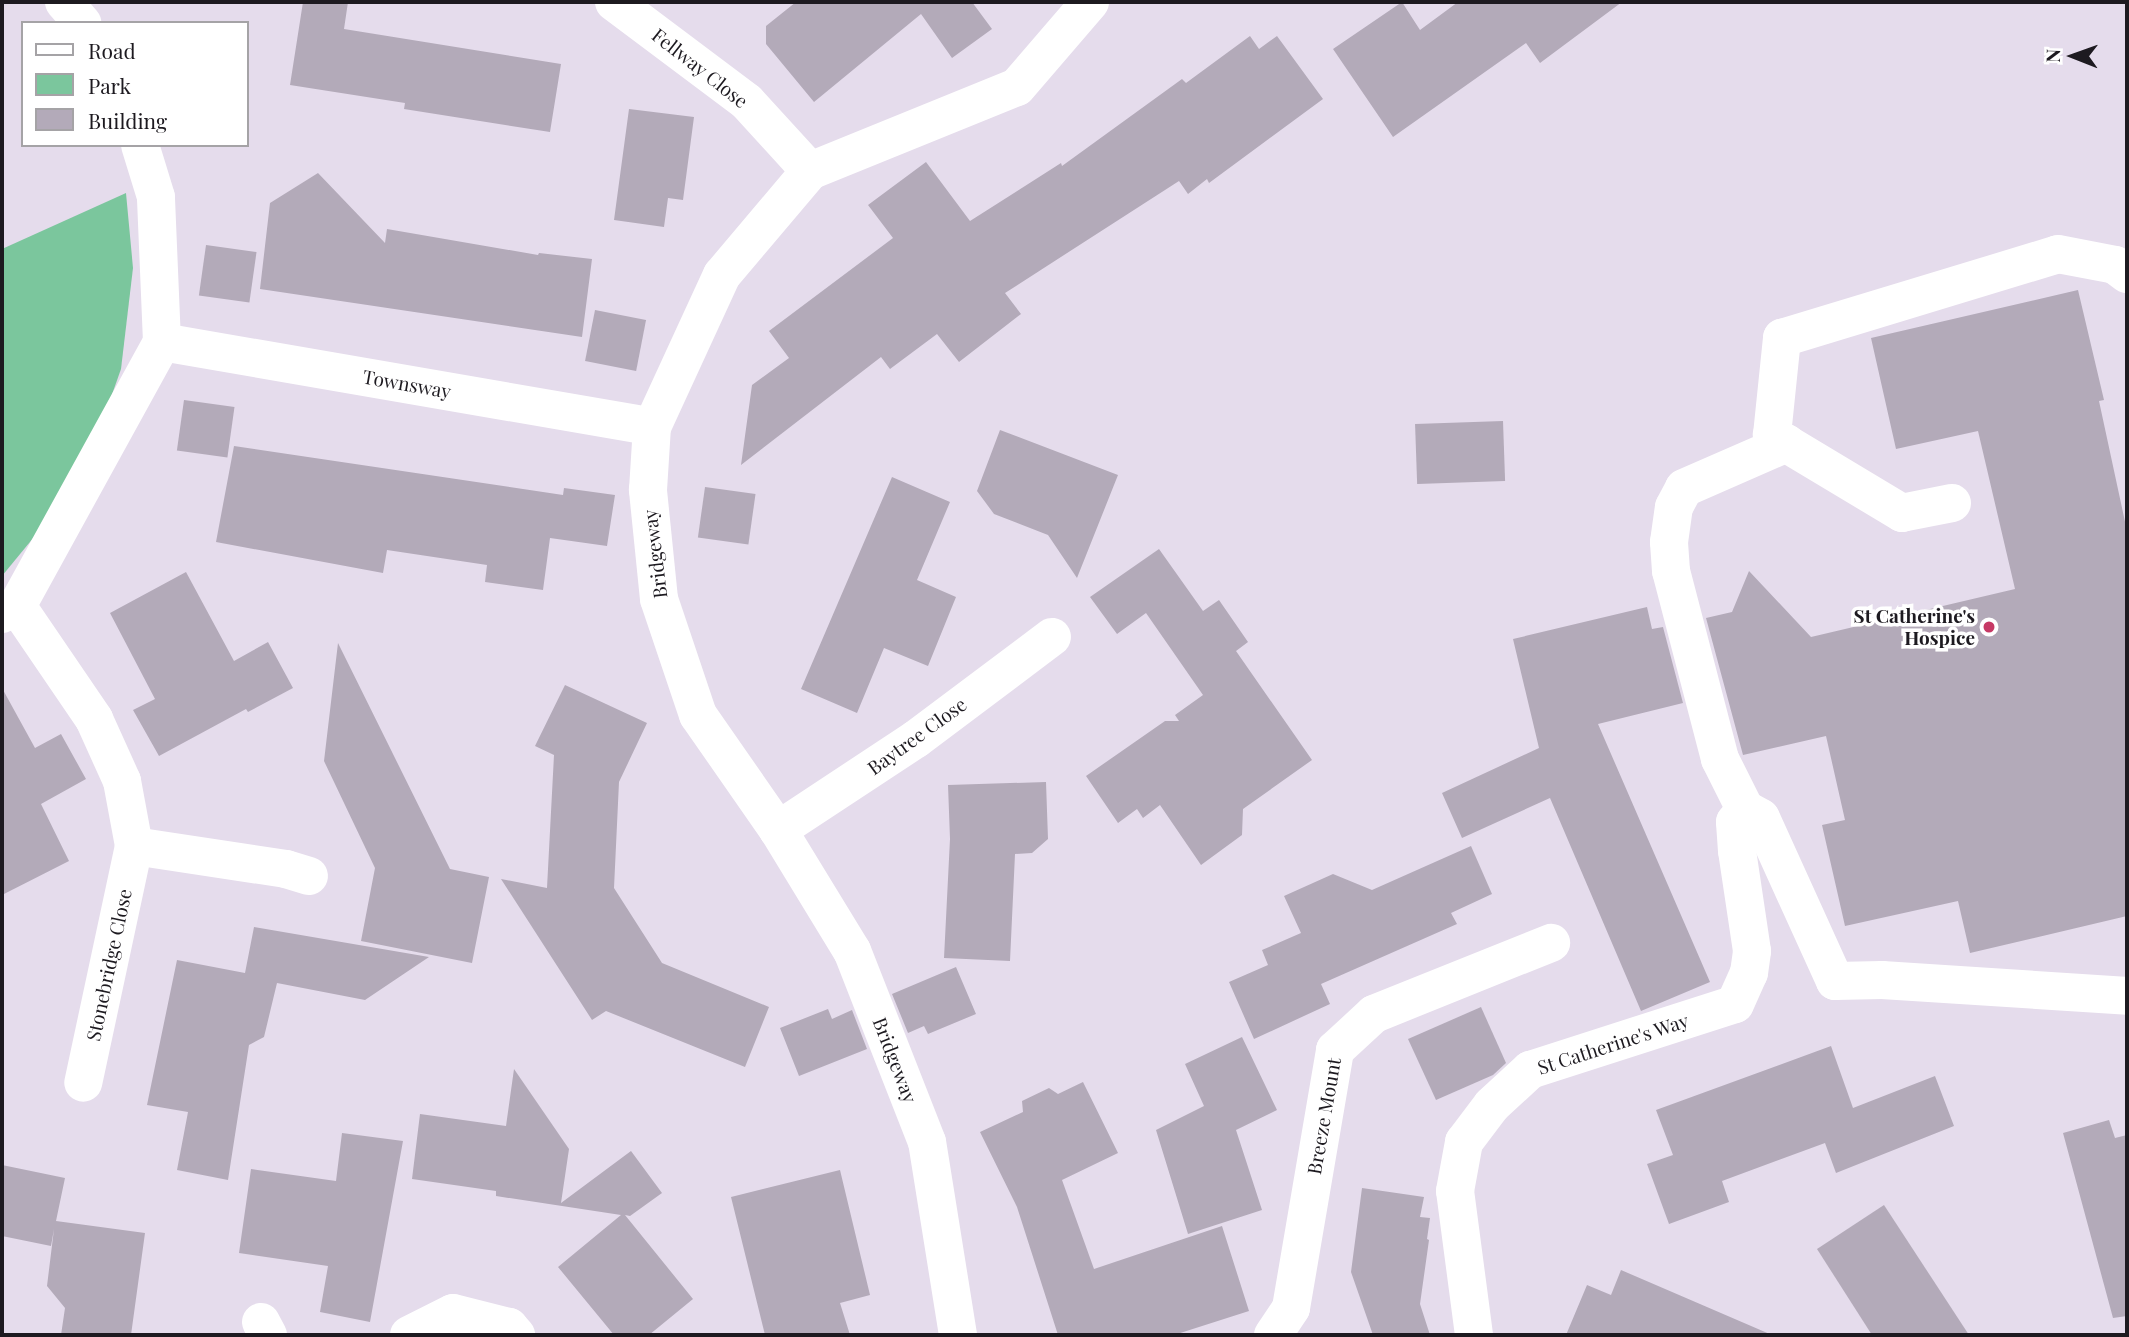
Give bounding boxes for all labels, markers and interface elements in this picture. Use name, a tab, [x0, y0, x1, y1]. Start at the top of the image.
legend	[21, 21, 248, 147]
north arrow	[2038, 21, 2108, 91]
street label: Fellway Close	[647, 23, 753, 113]
text: Road	[88, 36, 136, 64]
text: N	[2039, 49, 2065, 63]
text: Park	[88, 71, 131, 99]
text: Building	[88, 106, 167, 134]
street label: Townsway	[361, 365, 453, 403]
street label: Bridgeway	[638, 508, 672, 600]
place label: St Catherine's Hospice	[1853, 605, 1975, 649]
marker: St Catherine's Hospice	[1981, 619, 1997, 635]
street label: Baytree Close	[863, 693, 971, 779]
street label: Stonebridge Close	[82, 887, 136, 1043]
street label: St Catherine's Way	[1534, 1009, 1692, 1079]
street label: Bridgeway	[868, 1014, 922, 1106]
street label: Breeze Mount	[1303, 1056, 1345, 1176]

